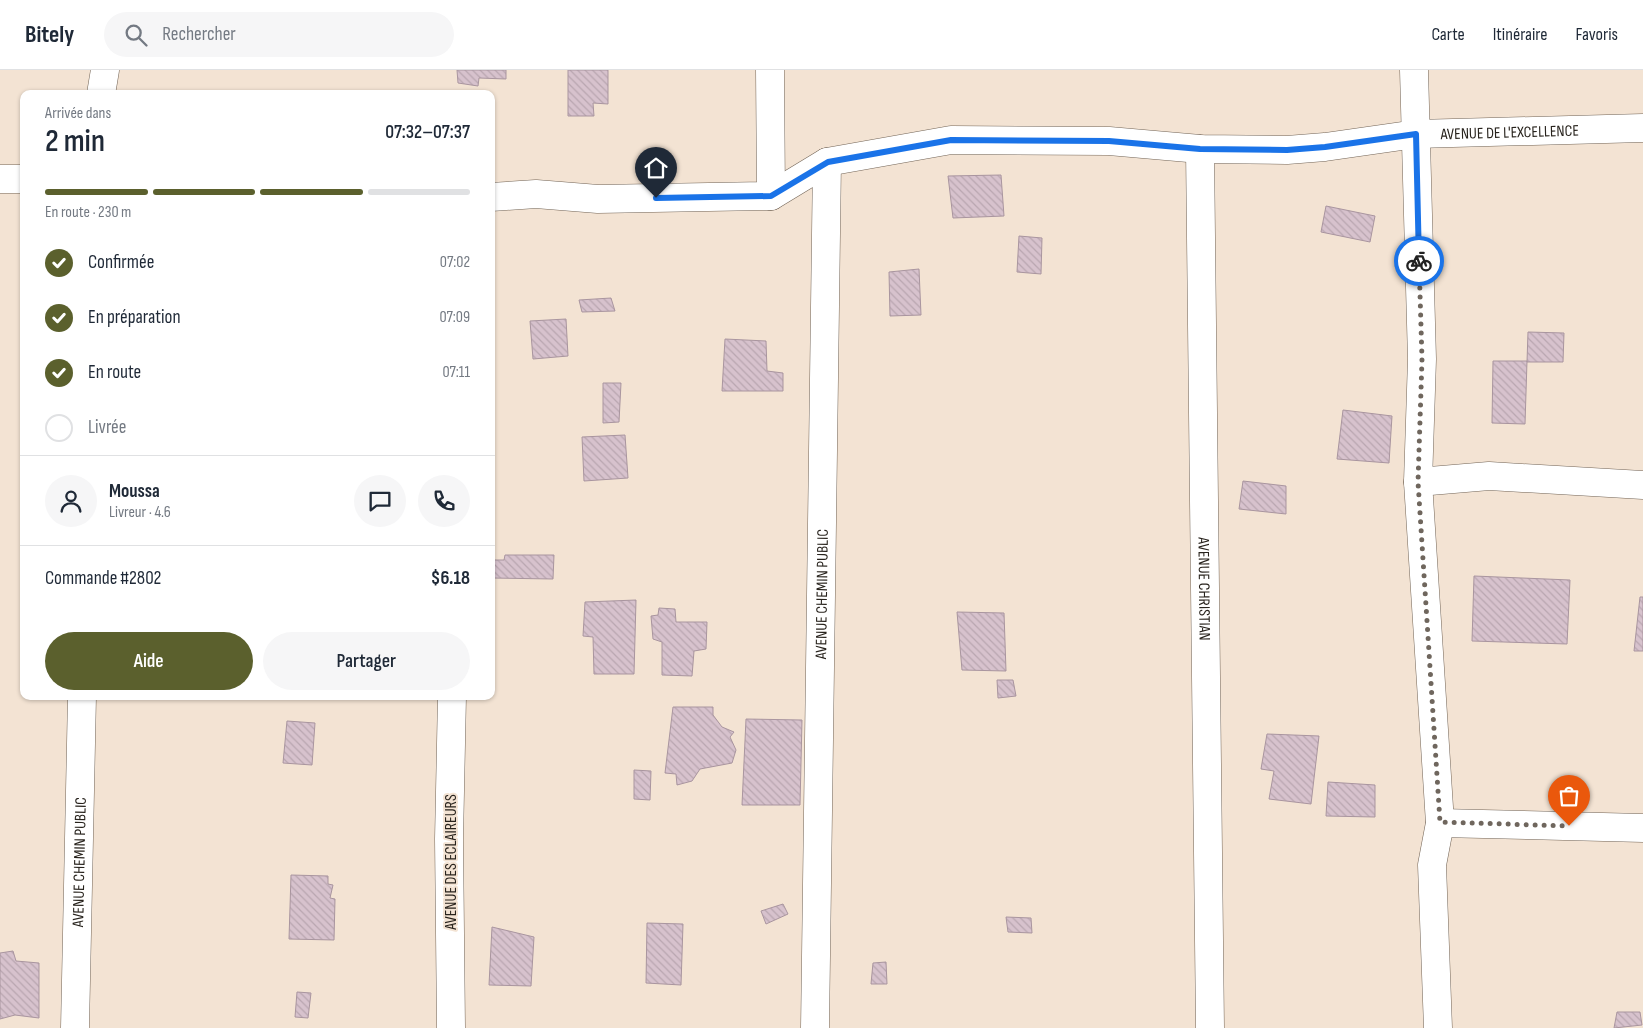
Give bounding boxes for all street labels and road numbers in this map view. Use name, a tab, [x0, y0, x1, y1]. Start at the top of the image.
street label: AVENUE DE L'EXCELLENCE	[1439, 122, 1579, 144]
street label: AVENUE CHEMIN PUBLIC	[812, 529, 833, 660]
street label: AVENUE CHRISTIAN	[1193, 536, 1214, 641]
street label: AVENUE DES ECLAIREURS	[442, 794, 461, 931]
street label: AVENUE CHEMIN PUBLIC	[69, 797, 91, 928]

